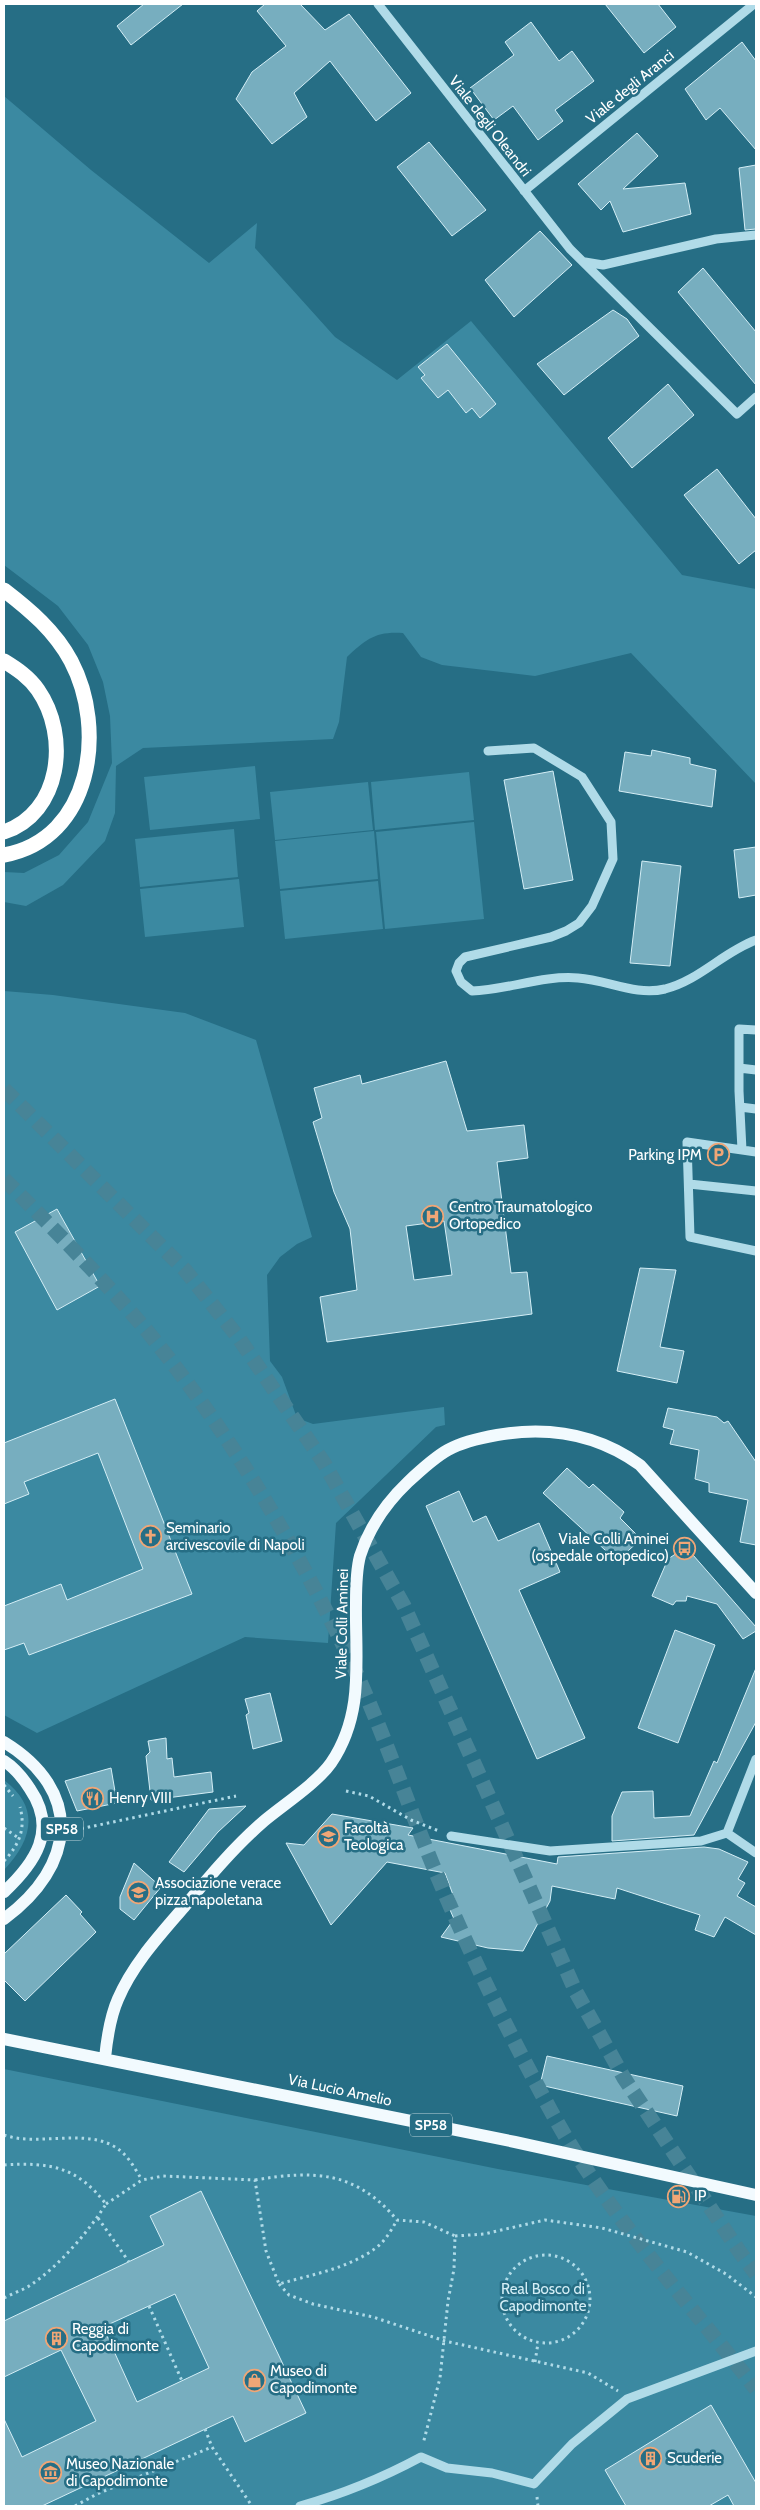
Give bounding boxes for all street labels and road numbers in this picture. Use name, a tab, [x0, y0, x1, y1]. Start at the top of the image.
street label: Viale degli Aranci	[582, 46, 678, 128]
street label: Viale degli Oleandri	[445, 72, 535, 180]
street label: Viale Colli Aminei	[332, 1569, 352, 1679]
road number: SP58	[41, 1818, 83, 1840]
street label: Via Lucio Amelio	[287, 2070, 393, 2110]
road number: SP58	[410, 2114, 452, 2136]

